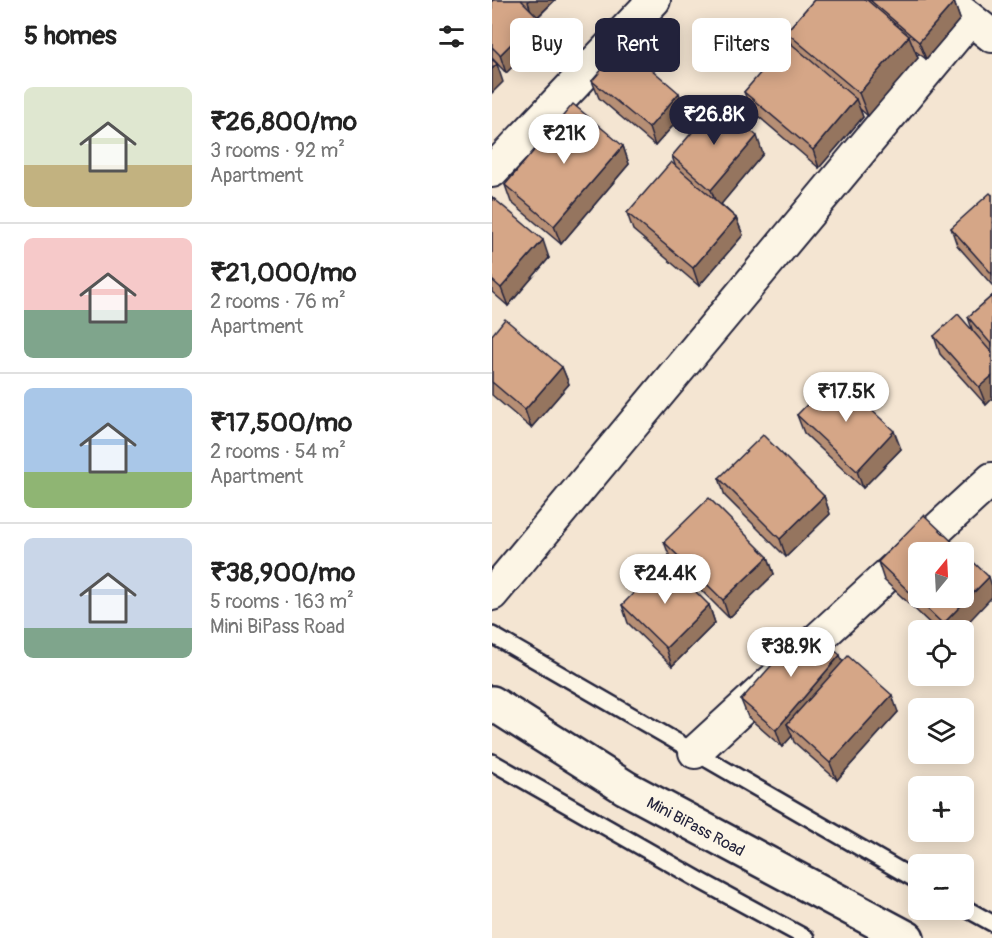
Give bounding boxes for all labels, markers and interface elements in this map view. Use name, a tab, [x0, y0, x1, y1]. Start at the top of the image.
chip: Buy	[510, 18, 583, 72]
chip: Rent	[595, 18, 680, 72]
chip: Filters	[692, 18, 791, 72]
text: 5 homes	[24, 20, 117, 52]
icon: filters	[435, 20, 468, 53]
pin: ₹26.8K	[665, 95, 763, 146]
text: ₹26.8K	[683, 102, 745, 127]
text: ₹26,800/mo	[210, 106, 357, 138]
icon: home	[72, 111, 144, 183]
pin: ₹21K	[528, 114, 600, 165]
text: ₹21K	[542, 121, 586, 146]
text: 3 rooms · 92 m²	[210, 138, 345, 163]
text: Apartment	[210, 163, 303, 188]
text: ₹21,000/mo	[210, 257, 357, 289]
icon: home	[72, 262, 144, 334]
text: 2 rooms · 76 m²	[210, 289, 346, 314]
text: Apartment	[210, 314, 303, 339]
pin: ₹17.5K	[797, 372, 895, 423]
text: ₹17.5K	[817, 379, 875, 404]
text: ₹17,500/mo	[210, 407, 352, 439]
icon: home	[72, 412, 144, 484]
text: 2 rooms · 54 m²	[210, 439, 346, 464]
text: Apartment	[210, 464, 303, 489]
north arrow	[908, 542, 974, 608]
map controls	[908, 542, 974, 920]
pin: ₹24.4K	[616, 554, 714, 605]
text: ₹38,900/mo	[210, 557, 355, 589]
text: ₹24.4K	[634, 561, 696, 586]
icon: home	[72, 562, 144, 634]
text: 5 rooms · 163 m²	[210, 589, 354, 614]
text: Mini BiPass Road	[210, 614, 345, 639]
button: locate	[908, 620, 974, 686]
pin: ₹38.9K	[742, 627, 840, 678]
text: ₹38.9K	[761, 634, 821, 659]
button: layers	[908, 698, 974, 764]
button: +	[908, 776, 974, 842]
street label: Mini BiPass Road	[643, 793, 748, 861]
button: −	[908, 854, 974, 920]

